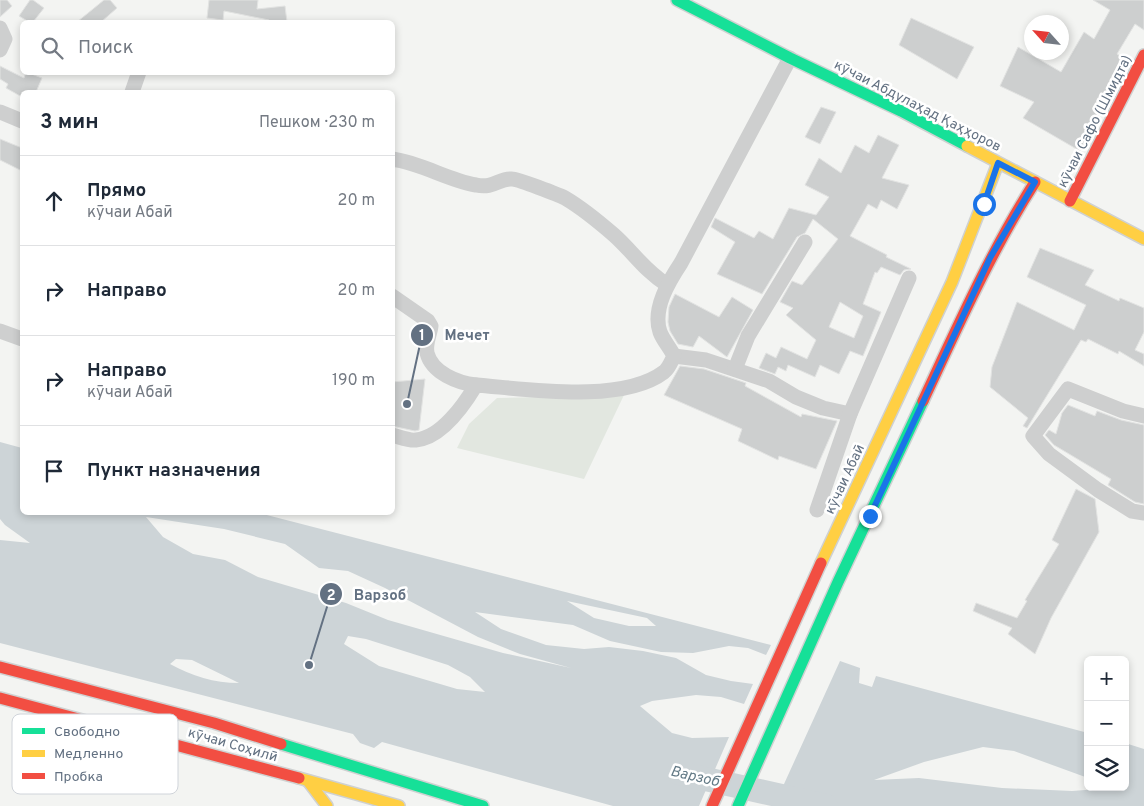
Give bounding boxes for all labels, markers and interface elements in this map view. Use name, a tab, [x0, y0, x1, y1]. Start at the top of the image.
north arrow	[1024, 15, 1069, 60]
search box	[20, 20, 395, 75]
icon: search	[38, 34, 66, 62]
text: Поиск	[78, 36, 134, 60]
street label: кӯчаи Сафо (Шмидта)	[1055, 53, 1136, 191]
street label: кӯчаи Абдулаҳад Қаҳҳоров	[831, 57, 1004, 156]
text: 3 мин	[40, 109, 99, 136]
text: Пешком · 230 m	[259, 113, 375, 133]
text: Прямо	[87, 179, 146, 203]
icon: ahead	[40, 187, 68, 215]
text: 20 m	[338, 191, 375, 211]
route start	[973, 193, 996, 216]
text: кӯчаи Абаӣ	[87, 203, 173, 223]
icon: right	[40, 277, 68, 305]
text: Направо	[87, 279, 167, 303]
text: 20 m	[338, 281, 375, 301]
callout: Мечет	[410, 320, 500, 350]
text: 1	[419, 327, 425, 346]
text: Мечет	[444, 327, 490, 346]
text: Направо	[87, 359, 167, 383]
icon: right	[40, 367, 68, 395]
text: 190 m	[332, 371, 375, 391]
text: кӯчаи Абаӣ	[87, 383, 173, 403]
street label: кӯчаи Абаӣ	[822, 442, 869, 517]
icon: arrive	[40, 457, 68, 485]
text: Пункт назначения	[87, 459, 261, 483]
route end	[859, 505, 882, 528]
callout: Варзоб	[318, 579, 416, 609]
text: 2	[326, 587, 336, 606]
text: Варзоб	[354, 587, 406, 606]
map controls	[1084, 656, 1129, 791]
button: +	[1084, 656, 1129, 701]
button: −	[1084, 701, 1129, 746]
legend	[12, 714, 178, 794]
text: Свободно	[54, 724, 120, 741]
street label: кӯчаи Соҳилӣ	[186, 725, 279, 766]
text: Медленно	[54, 746, 123, 763]
button: layers	[1084, 746, 1129, 791]
water label: Варзоб	[668, 763, 723, 793]
text: Пробка	[54, 769, 103, 786]

